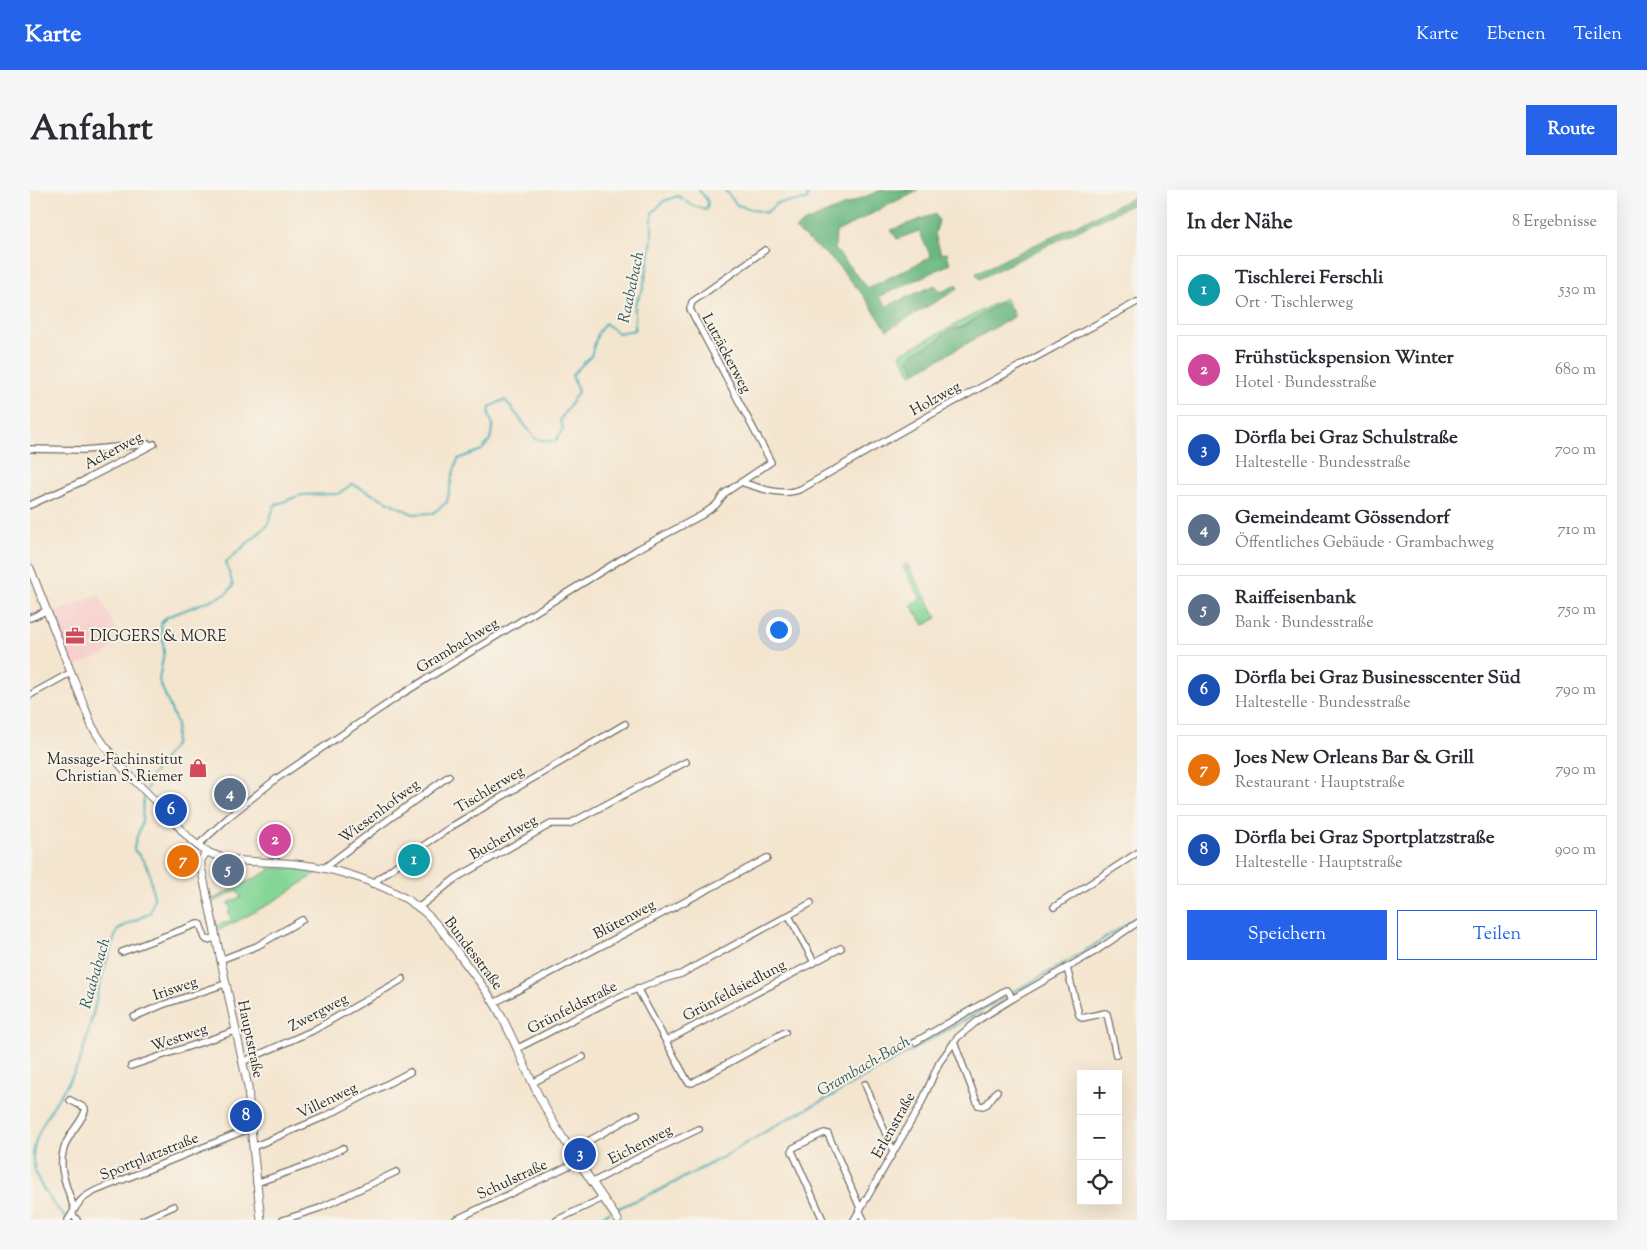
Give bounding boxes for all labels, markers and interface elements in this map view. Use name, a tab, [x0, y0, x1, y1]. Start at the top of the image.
text: Karte	[25, 18, 82, 52]
text: Karte	[1416, 22, 1459, 48]
text: Ebenen	[1487, 22, 1546, 48]
text: Teilen	[1574, 22, 1622, 48]
text: Anfahrt	[30, 105, 153, 156]
button: Route	[1526, 105, 1617, 155]
text: In der Nähe	[1187, 208, 1293, 238]
text: 8 Ergebnisse	[1512, 211, 1597, 234]
water label: Raababach	[614, 249, 651, 325]
text: Tischlerei Ferschli	[1235, 265, 1383, 292]
text: 1	[1201, 279, 1207, 302]
text: 530 m	[1559, 279, 1596, 302]
text: Ort · Tischlerweg	[1235, 292, 1353, 315]
street label: Lutzäckerweg	[696, 310, 755, 397]
text: Frühstückspension Winter	[1235, 345, 1454, 372]
text: 2	[1200, 359, 1208, 382]
text: 680 m	[1555, 359, 1596, 382]
text: Hotel · Bundesstraße	[1235, 372, 1377, 395]
street label: Holzweg	[907, 377, 965, 422]
text: Dörfla bei Graz Schulstraße	[1235, 425, 1458, 452]
street label: Ackerweg	[81, 427, 147, 476]
text: 3	[1201, 439, 1207, 462]
text: 700 m	[1555, 439, 1596, 462]
text: Haltestelle · Bundesstraße	[1235, 452, 1411, 475]
text: Gemeindeamt Gössendorf	[1235, 505, 1450, 532]
text: 4	[1200, 519, 1208, 542]
text: 710 m	[1558, 519, 1596, 542]
text: Öffentliches Gebäude · Grambachweg	[1235, 532, 1494, 555]
text: Raiffeisenbank	[1235, 585, 1356, 612]
text: 5	[1201, 599, 1207, 622]
text: 750 m	[1557, 599, 1596, 622]
text: Bank · Bundesstraße	[1235, 612, 1374, 635]
street label: Grambachweg	[413, 613, 503, 679]
your location	[766, 617, 792, 643]
office icon: DIGGERS & MORE	[64, 625, 86, 647]
place label: DIGGERS & MORE	[90, 627, 227, 648]
text: Dörfla bei Graz Businesscenter Süd	[1235, 665, 1521, 692]
text: 6	[1200, 679, 1208, 702]
text: 790 m	[1555, 679, 1596, 702]
text: Haltestelle · Bundesstraße	[1235, 692, 1411, 715]
text: Joes New Orleans Bar & Grill	[1235, 745, 1474, 772]
place label: Massage-Fachinstitut Christian S. Riemer	[47, 750, 183, 788]
shop icon: Massage-Fachinstitut Christian S. Riemer	[187, 757, 209, 779]
text: 7	[1200, 759, 1208, 782]
text: 790 m	[1555, 759, 1596, 782]
street label: Tischlerweg	[451, 761, 528, 819]
text: Restaurant · Hauptstraße	[1235, 772, 1405, 795]
pin: 4	[214, 775, 246, 813]
street label: Wiesenhofweg	[335, 775, 424, 849]
pin: 6	[155, 791, 187, 829]
street label: Bucherlweg	[466, 810, 542, 866]
pin: 2	[259, 821, 291, 859]
text: Dörfla bei Graz Sportplatzstraße	[1235, 825, 1495, 852]
text: 8	[1200, 839, 1208, 862]
text: 900 m	[1555, 839, 1596, 862]
pin: 1	[398, 841, 430, 879]
pin: 7	[167, 842, 199, 880]
pin: 5	[212, 851, 244, 889]
text: Haltestelle · Hauptstraße	[1235, 852, 1403, 875]
street label: Blütenweg	[590, 895, 660, 945]
button: Speichern	[1187, 910, 1387, 960]
button: Teilen	[1397, 910, 1597, 960]
street label: Bundesstraße	[438, 913, 507, 995]
water label: Raababach	[75, 935, 118, 1012]
street label: Grünfeldsiedlung	[679, 955, 790, 1027]
street label: Irisweg	[150, 972, 201, 1007]
street label: Grünfeldstraße	[524, 977, 621, 1040]
street label: Zwergweg	[285, 989, 352, 1038]
street label: Hauptstraße	[231, 998, 268, 1080]
street label: Westweg	[149, 1019, 210, 1058]
water label: Grambach-Bach	[813, 1031, 915, 1103]
map controls	[1077, 1070, 1122, 1205]
button: +	[1077, 1070, 1122, 1115]
street label: Villenweg	[294, 1078, 361, 1125]
street label: Erlenstraße	[867, 1089, 921, 1163]
pin: 8	[230, 1097, 262, 1135]
button: −	[1077, 1115, 1122, 1160]
street label: Eichenweg	[605, 1120, 676, 1170]
street label: Sportplatzstraße	[97, 1128, 202, 1187]
pin: 3	[564, 1135, 596, 1173]
street label: Schulstraße	[474, 1155, 551, 1206]
button: locate	[1077, 1160, 1122, 1205]

